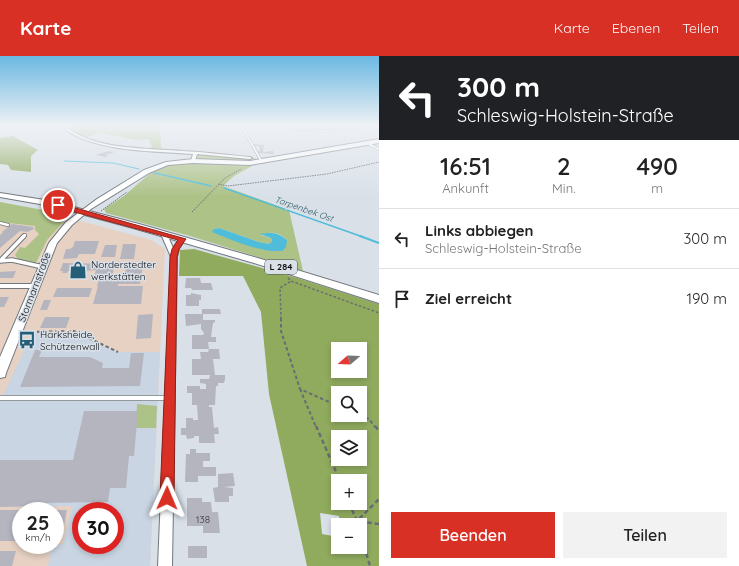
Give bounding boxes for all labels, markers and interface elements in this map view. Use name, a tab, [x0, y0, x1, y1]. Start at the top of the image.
text: Karte	[20, 16, 72, 40]
text: Karte	[554, 19, 590, 37]
text: Ebenen	[612, 19, 660, 37]
text: Teilen	[682, 19, 719, 37]
text: 300 m	[457, 69, 540, 104]
icon: left	[391, 72, 443, 124]
text: Schleswig-Holstein-Straße	[457, 104, 674, 127]
text: 16:51	[440, 151, 491, 181]
text: 2	[557, 151, 571, 181]
text: 490	[637, 151, 678, 181]
text: Ankunft	[442, 180, 489, 196]
text: Min.	[552, 180, 576, 196]
text: m	[651, 180, 663, 196]
pin	[41, 188, 75, 222]
water label: Tarpenbek Ost	[273, 193, 336, 224]
icon: arrive	[47, 194, 69, 216]
text: Links abbiegen	[425, 221, 533, 240]
icon: left	[391, 228, 413, 250]
text: 300 m	[684, 229, 727, 248]
text: Schleswig-Holstein-Straße	[425, 240, 581, 256]
street label: Stormarnstraße	[15, 250, 54, 324]
place label: Norderstedter werkstätten	[91, 258, 156, 283]
shop icon: Norderstedter werkstätten	[68, 260, 88, 280]
road number: L 284	[265, 260, 297, 274]
icon: arrive	[391, 288, 413, 310]
text: Ziel erreicht	[425, 289, 512, 308]
text: 190 m	[686, 289, 727, 308]
place label: Harksheide, Schützenwall	[40, 328, 100, 353]
bus stop icon: Harksheide, Schützenwall	[17, 330, 37, 350]
north arrow	[331, 342, 367, 378]
map controls	[331, 342, 367, 554]
button: search	[331, 386, 367, 422]
button: layers	[331, 430, 367, 466]
button: +	[331, 474, 367, 510]
position arrow	[146, 477, 188, 519]
speed limit sign: 30	[72, 502, 124, 554]
text: 25	[27, 510, 49, 535]
button: Beenden	[391, 512, 555, 558]
button: Teilen	[563, 512, 727, 558]
house number: 138	[196, 513, 210, 526]
button: −	[331, 518, 367, 554]
text: km/h	[25, 531, 51, 544]

